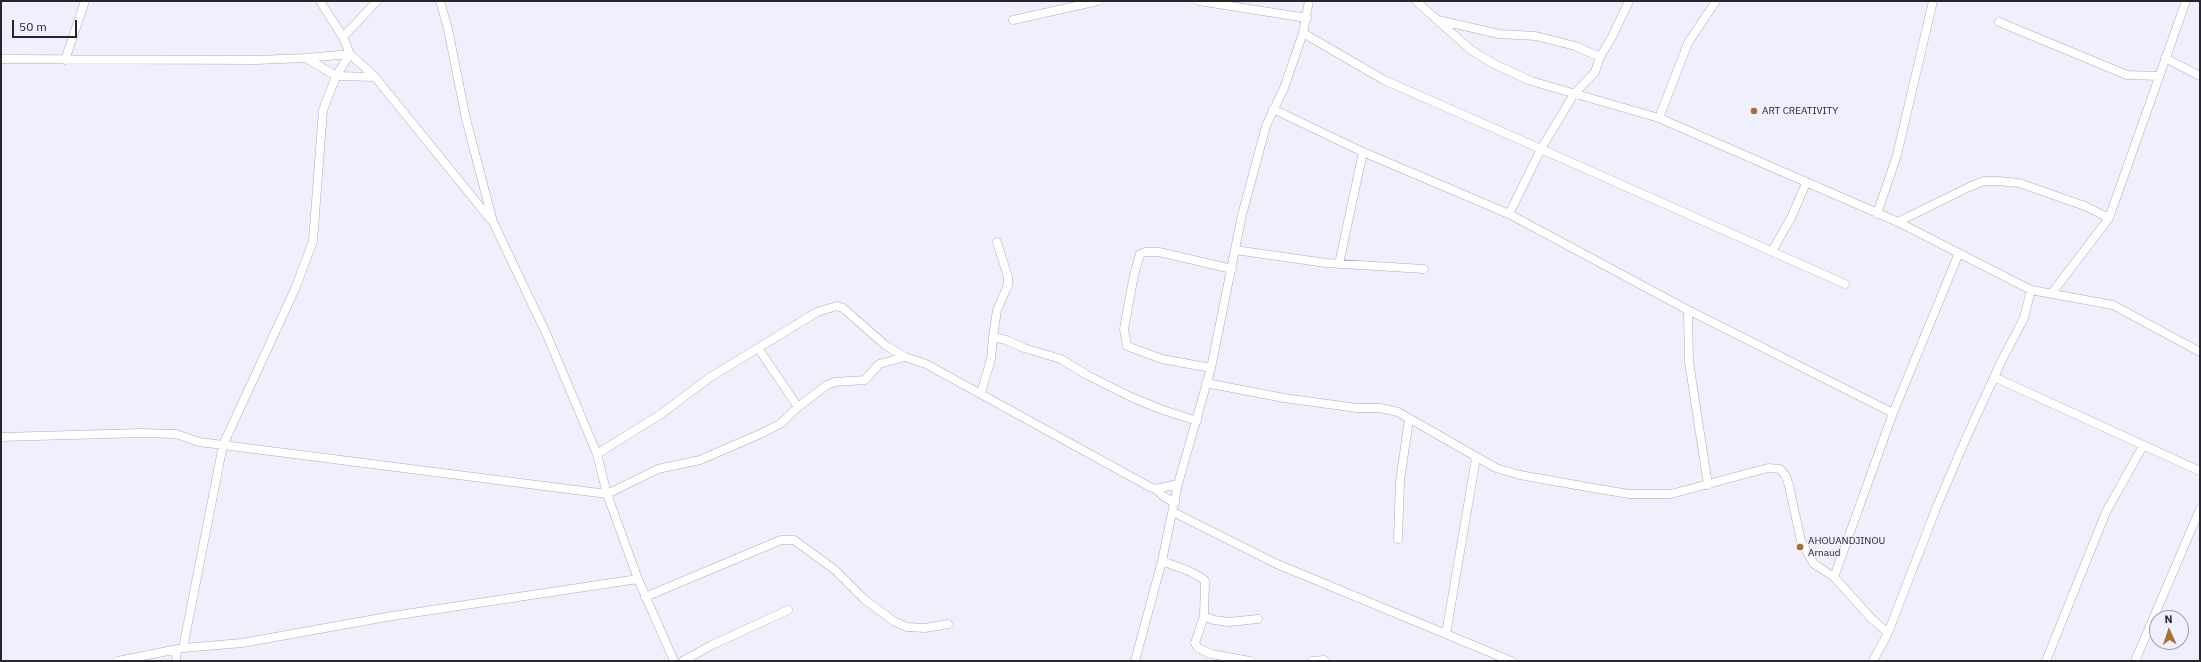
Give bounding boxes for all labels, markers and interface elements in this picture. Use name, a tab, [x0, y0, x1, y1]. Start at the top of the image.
scale bar	[14, 12, 79, 38]
text: 50 m	[19, 19, 47, 34]
place label: ART CREATIVITY	[1762, 105, 1838, 117]
marker: ART CREATIVITY	[1749, 106, 1759, 116]
place label: AHOUANDJINOU Arnaud	[1808, 535, 1885, 558]
marker: AHOUANDJINOU Arnaud	[1795, 542, 1805, 552]
north arrow	[2149, 610, 2189, 650]
text: N	[2164, 612, 2173, 626]

